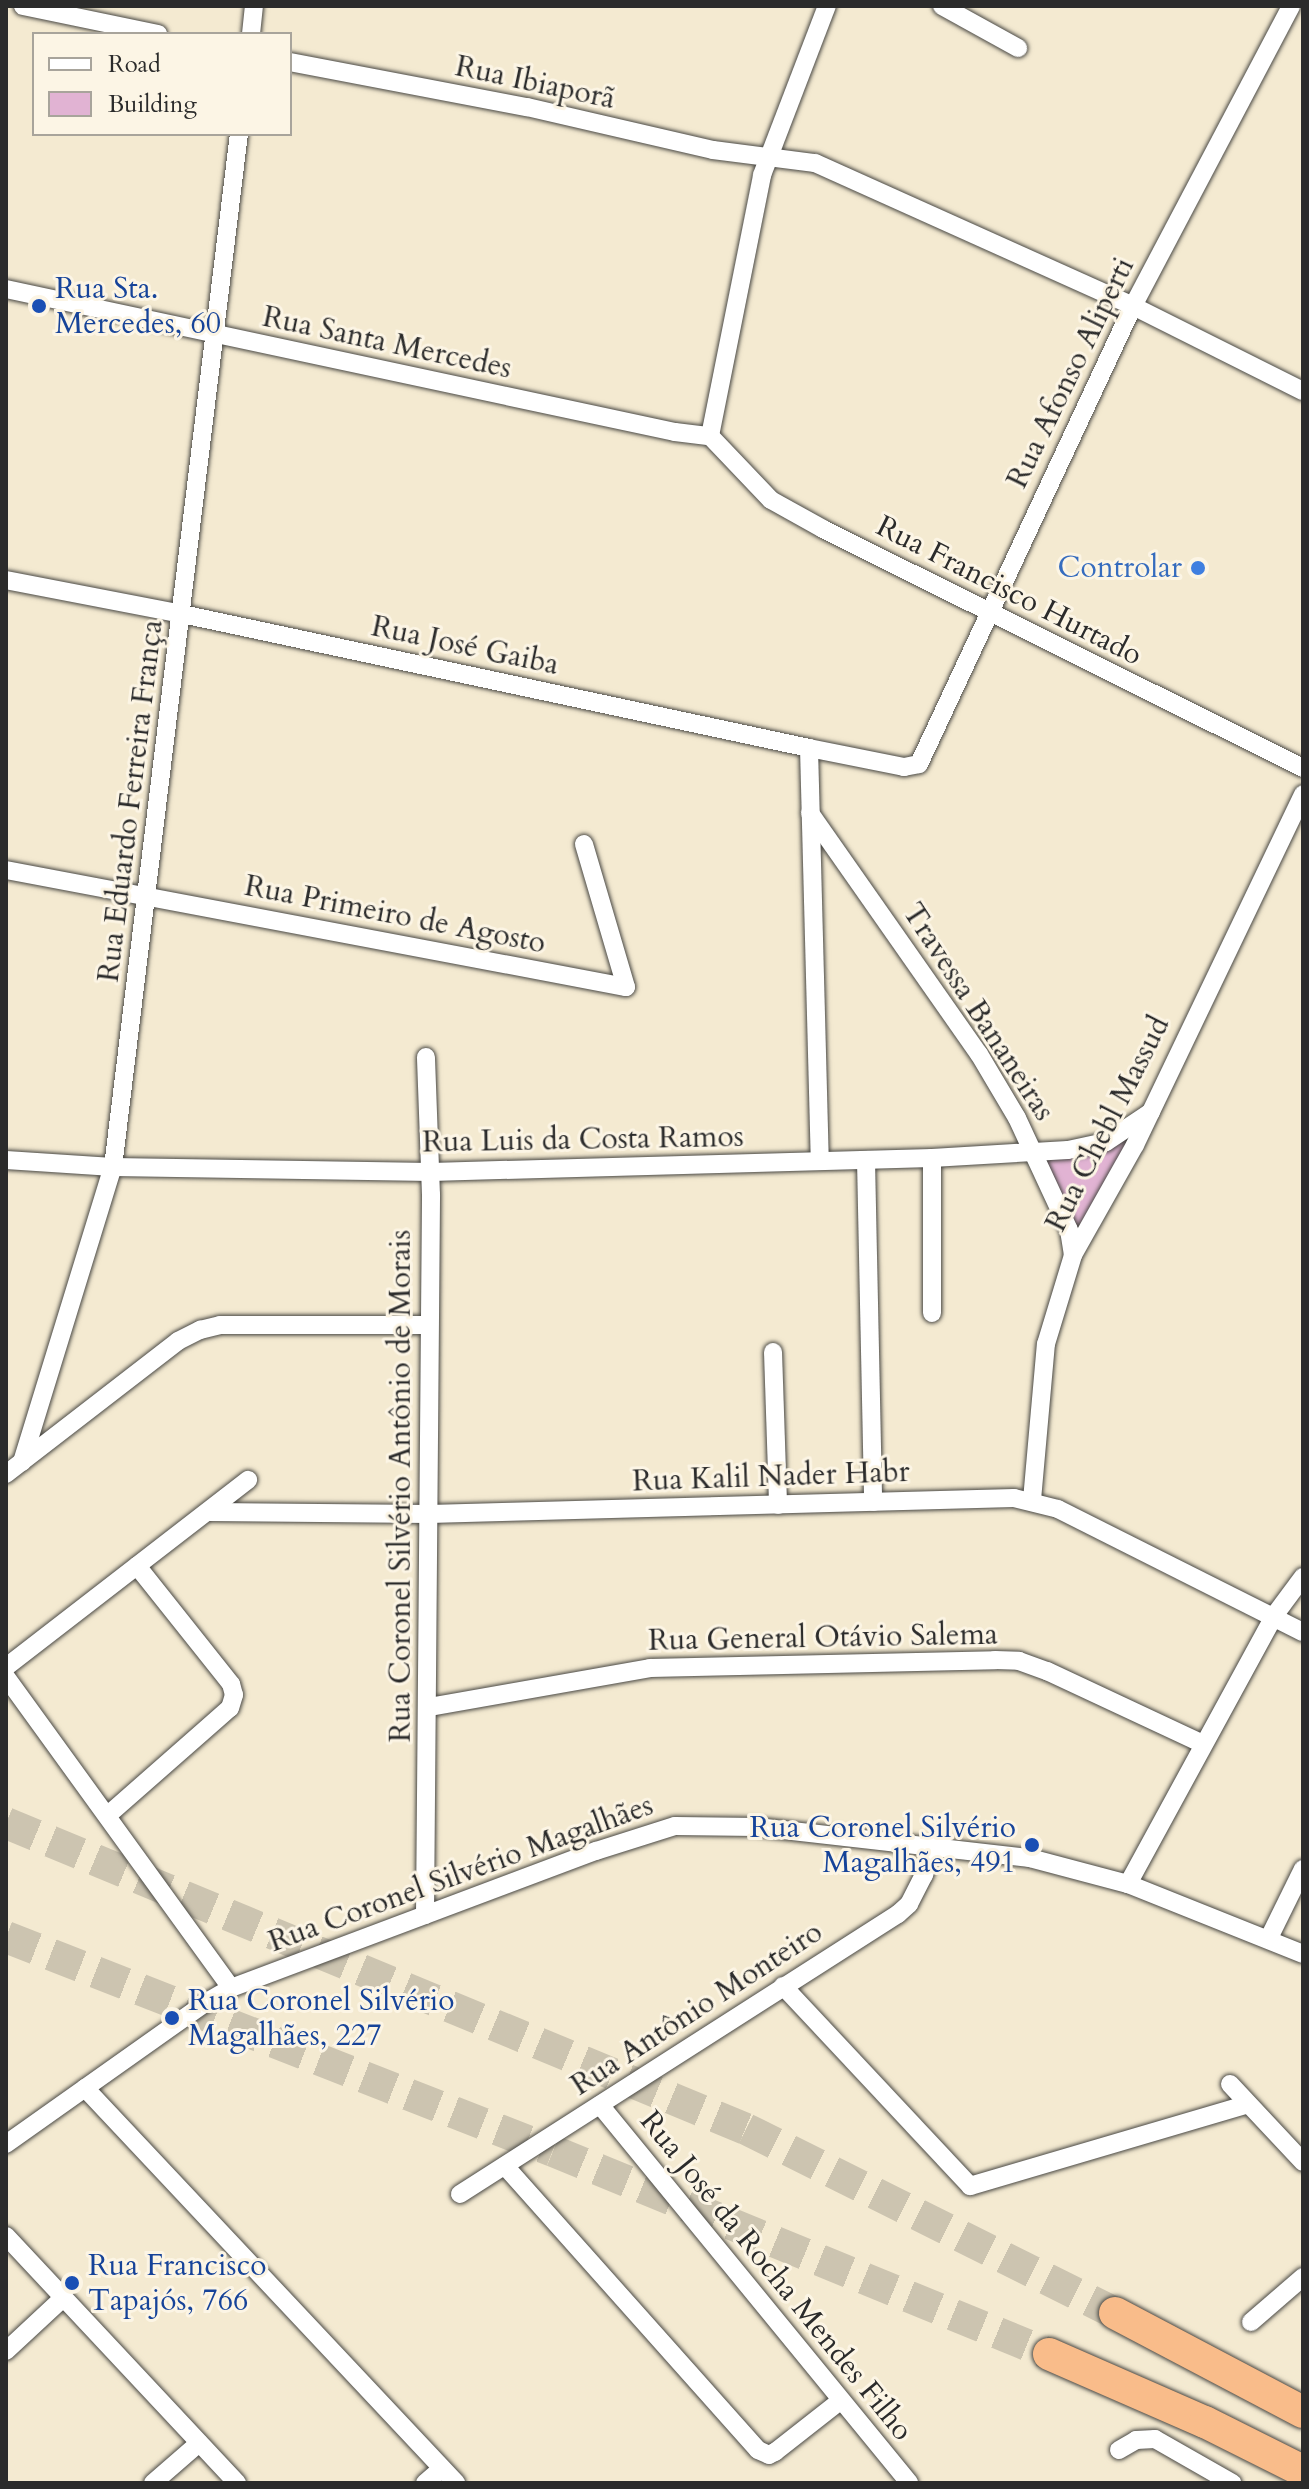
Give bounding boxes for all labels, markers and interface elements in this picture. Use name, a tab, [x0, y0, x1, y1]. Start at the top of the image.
legend	[32, 32, 292, 136]
text: Road	[108, 48, 161, 81]
street label: Rua Ibiaporã	[452, 49, 618, 117]
text: Building	[108, 88, 197, 121]
street label: Rua Afonso Aliperti	[1000, 252, 1142, 494]
place label: Rua Sta. Mercedes, 60	[55, 271, 221, 342]
marker: Rua Sta. Mercedes, 60	[30, 297, 48, 315]
street label: Rua Santa Mercedes	[259, 299, 515, 387]
street label: Rua Francisco Hurtado	[870, 508, 1148, 674]
place label: Controlar	[1058, 550, 1182, 586]
marker: Controlar	[1189, 559, 1207, 577]
street label: Rua José Gaiba	[368, 609, 562, 683]
street label: Rua Eduardo Ferreira França	[91, 618, 171, 984]
street label: Rua Primeiro de Agosto	[241, 868, 549, 962]
street label: Travessa Bananeiras	[894, 896, 1062, 1128]
street label: Rua Chebl Massud	[1038, 1010, 1178, 1238]
street label: Rua Luis da Costa Ramos	[422, 1119, 744, 1161]
street label: Rua Coronel Silvério Antônio de Morais	[383, 1230, 419, 1742]
street label: Rua Kalil Nader Habr	[632, 1454, 910, 1500]
street label: Rua General Otávio Salema	[648, 1617, 998, 1659]
street label: Rua Coronel Silvério Magalhães	[264, 1788, 658, 1960]
place label: Rua Coronel Silvério Magalhães, 491	[750, 1810, 1016, 1880]
marker: Rua Coronel Silvério Magalhães, 491	[1023, 1836, 1041, 1854]
street label: Rua Antônio Monteiro	[565, 1914, 829, 2104]
place label: Rua Coronel Silvério Magalhães, 227	[188, 1983, 454, 2054]
marker: Rua Coronel Silvério Magalhães, 227	[163, 2009, 181, 2027]
street label: Rua José da Rocha Mendes Filho	[632, 2104, 920, 2448]
place label: Rua Francisco Tapajós, 766	[88, 2248, 266, 2318]
marker: Rua Francisco Tapajós, 766	[63, 2274, 81, 2292]

